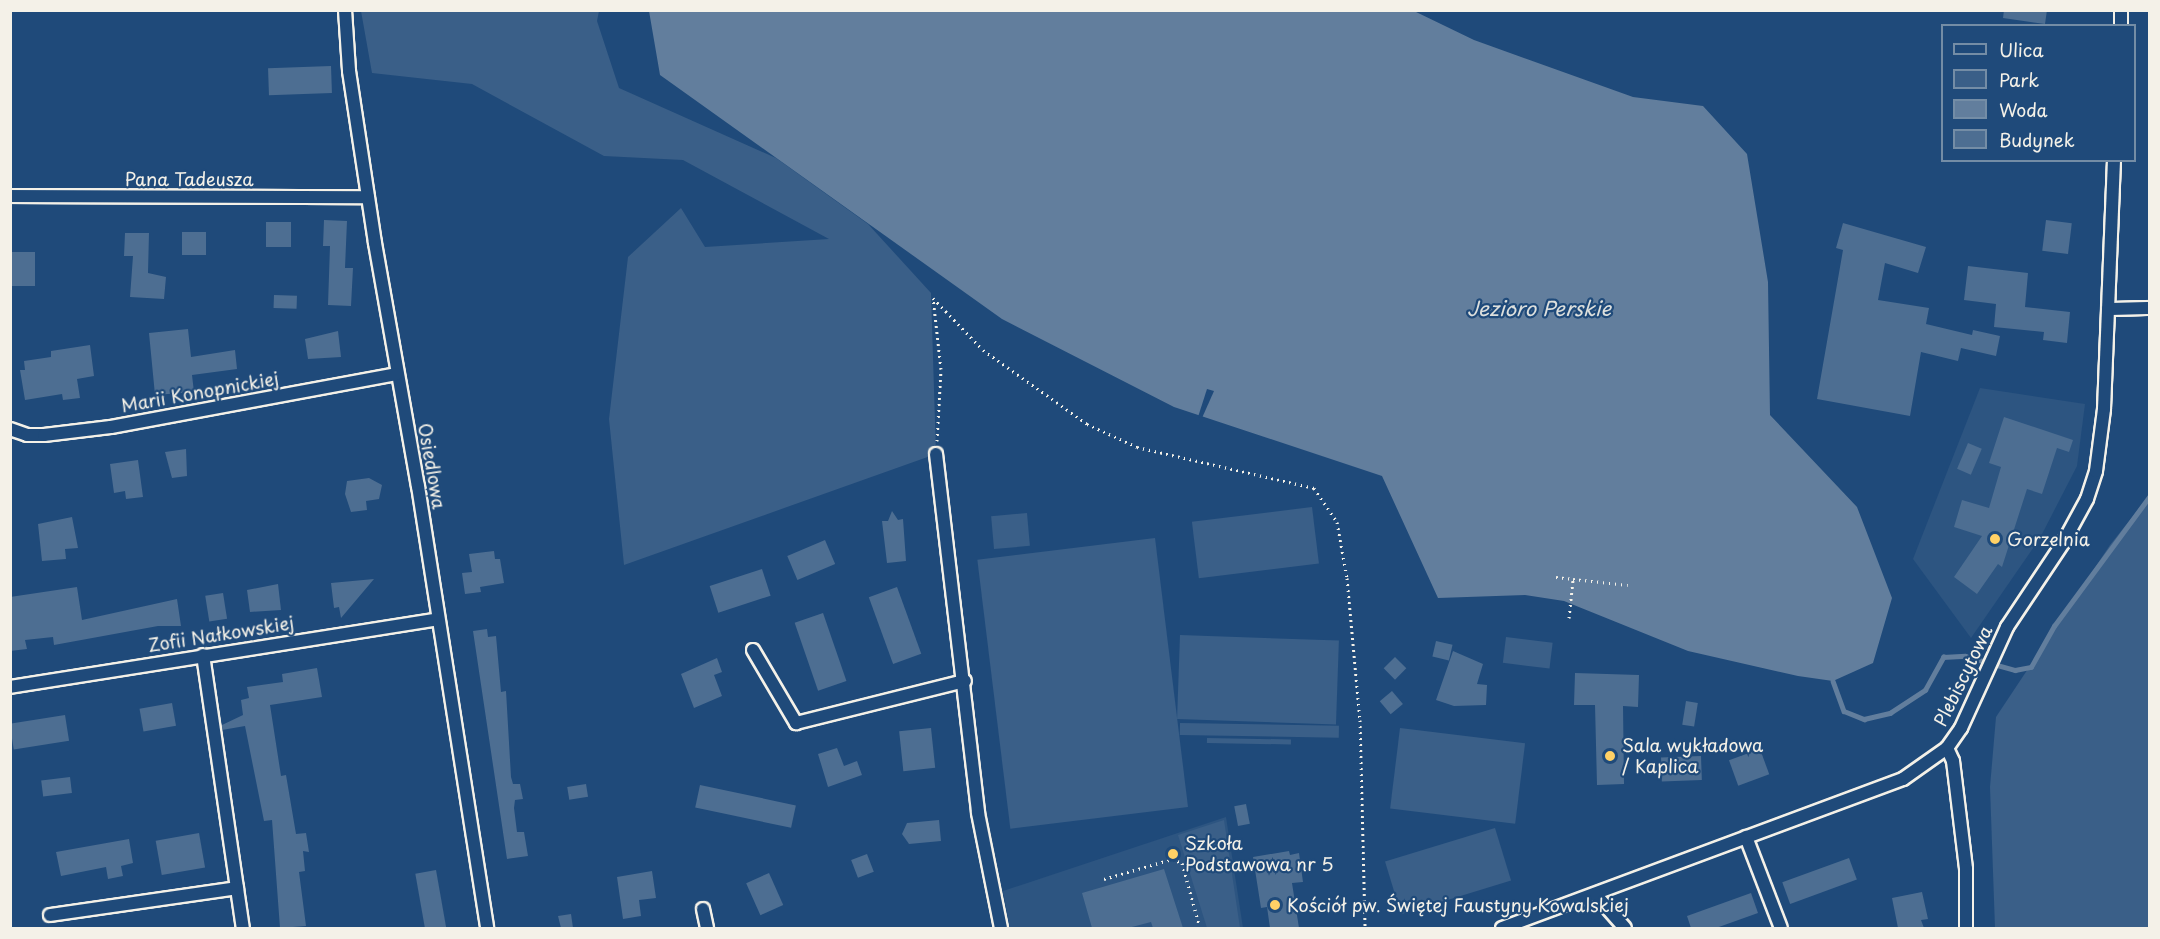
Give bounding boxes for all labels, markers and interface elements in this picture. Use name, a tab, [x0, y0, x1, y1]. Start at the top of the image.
legend	[1941, 24, 2136, 162]
text: Ulica	[1999, 36, 2044, 63]
text: Park	[1999, 66, 2039, 93]
text: Woda	[1999, 96, 2048, 123]
text: Budynek	[1999, 126, 2075, 153]
street label: Pana Tadeusza	[125, 168, 253, 190]
water label: Jezioro Perskie	[1467, 296, 1611, 320]
street label: Marii Konopnickiej	[119, 367, 281, 417]
street label: Osiedlowa	[414, 421, 450, 511]
place label: Gorzelnia	[2007, 528, 2090, 550]
marker: Gorzelnia	[1988, 532, 2002, 546]
street label: Zofii Nałkowskiej	[146, 612, 296, 656]
street label: Plebiscytowa	[1929, 622, 1997, 730]
place label: Sala wykładowa / Kaplica	[1622, 735, 1764, 777]
marker: Sala wykładowa / Kaplica	[1603, 749, 1617, 763]
place label: Szkoła Podstawowa nr 5	[1185, 833, 1333, 876]
marker: Szkoła Podstawowa nr 5	[1166, 847, 1180, 861]
place label: Kościół pw. Świętej Faustyny Kowalskiej	[1287, 894, 1626, 916]
marker: Kościół pw. Świętej Faustyny Kowalskiej	[1268, 898, 1282, 912]

